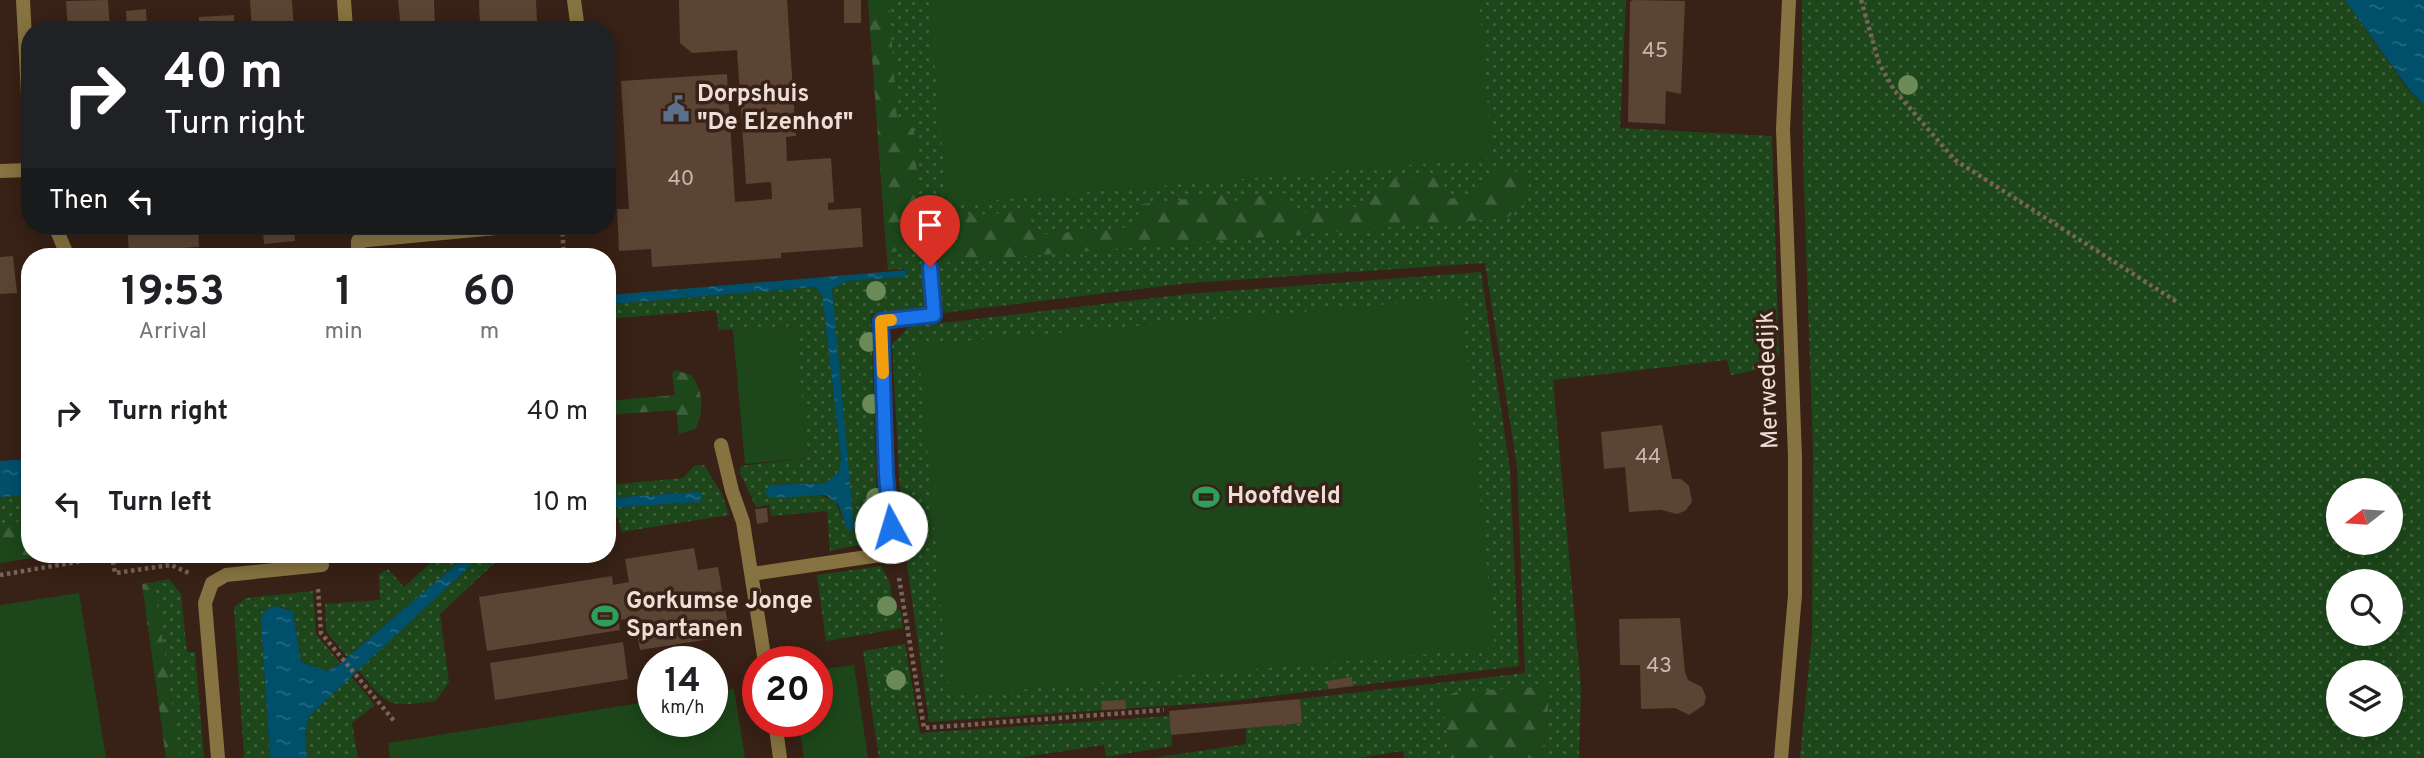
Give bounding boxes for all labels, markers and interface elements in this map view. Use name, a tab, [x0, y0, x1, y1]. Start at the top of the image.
house number: 45	[1642, 38, 1668, 65]
text: 40 m	[164, 44, 283, 106]
icon: right	[49, 49, 140, 140]
place label: Dorpshuis "De Elzenhof"	[697, 80, 853, 138]
public building icon: Dorpshuis "De Elzenhof"	[661, 94, 691, 124]
text: Turn right	[164, 105, 306, 145]
house number: 40	[668, 166, 694, 193]
icon: left	[122, 182, 160, 220]
text: Then	[49, 185, 108, 218]
pin	[900, 195, 960, 267]
icon: arrive	[911, 206, 949, 244]
text: 19:53	[121, 267, 225, 320]
text: 1	[335, 267, 352, 320]
text: 60	[463, 267, 516, 320]
street label: Merwededijk	[1752, 310, 1786, 450]
text: Arrival	[138, 318, 207, 347]
text: min	[324, 318, 363, 347]
text: m	[480, 318, 499, 347]
icon: right	[49, 394, 87, 432]
text: Turn right	[108, 396, 228, 429]
text: 40 m	[527, 396, 588, 429]
house number: 44	[1635, 444, 1661, 471]
north arrow	[2326, 478, 2403, 555]
map controls	[2326, 478, 2403, 737]
sports icon: Hoofdveld	[1191, 482, 1221, 512]
place label: Hoofdveld	[1227, 482, 1341, 512]
icon: left	[49, 485, 87, 523]
text: Turn left	[108, 487, 212, 520]
text: 10 m	[533, 487, 588, 520]
position arrow	[854, 490, 928, 564]
button: search	[2326, 569, 2403, 646]
place label: Gorkumse Jonge Spartanen	[626, 587, 813, 645]
sports icon: Gorkumse Jonge Spartanen	[590, 601, 620, 631]
speed limit sign: 20	[742, 646, 833, 737]
house number: 43	[1646, 653, 1672, 680]
text: 14	[664, 660, 701, 704]
button: layers	[2326, 660, 2403, 737]
text: km/h	[661, 697, 704, 720]

